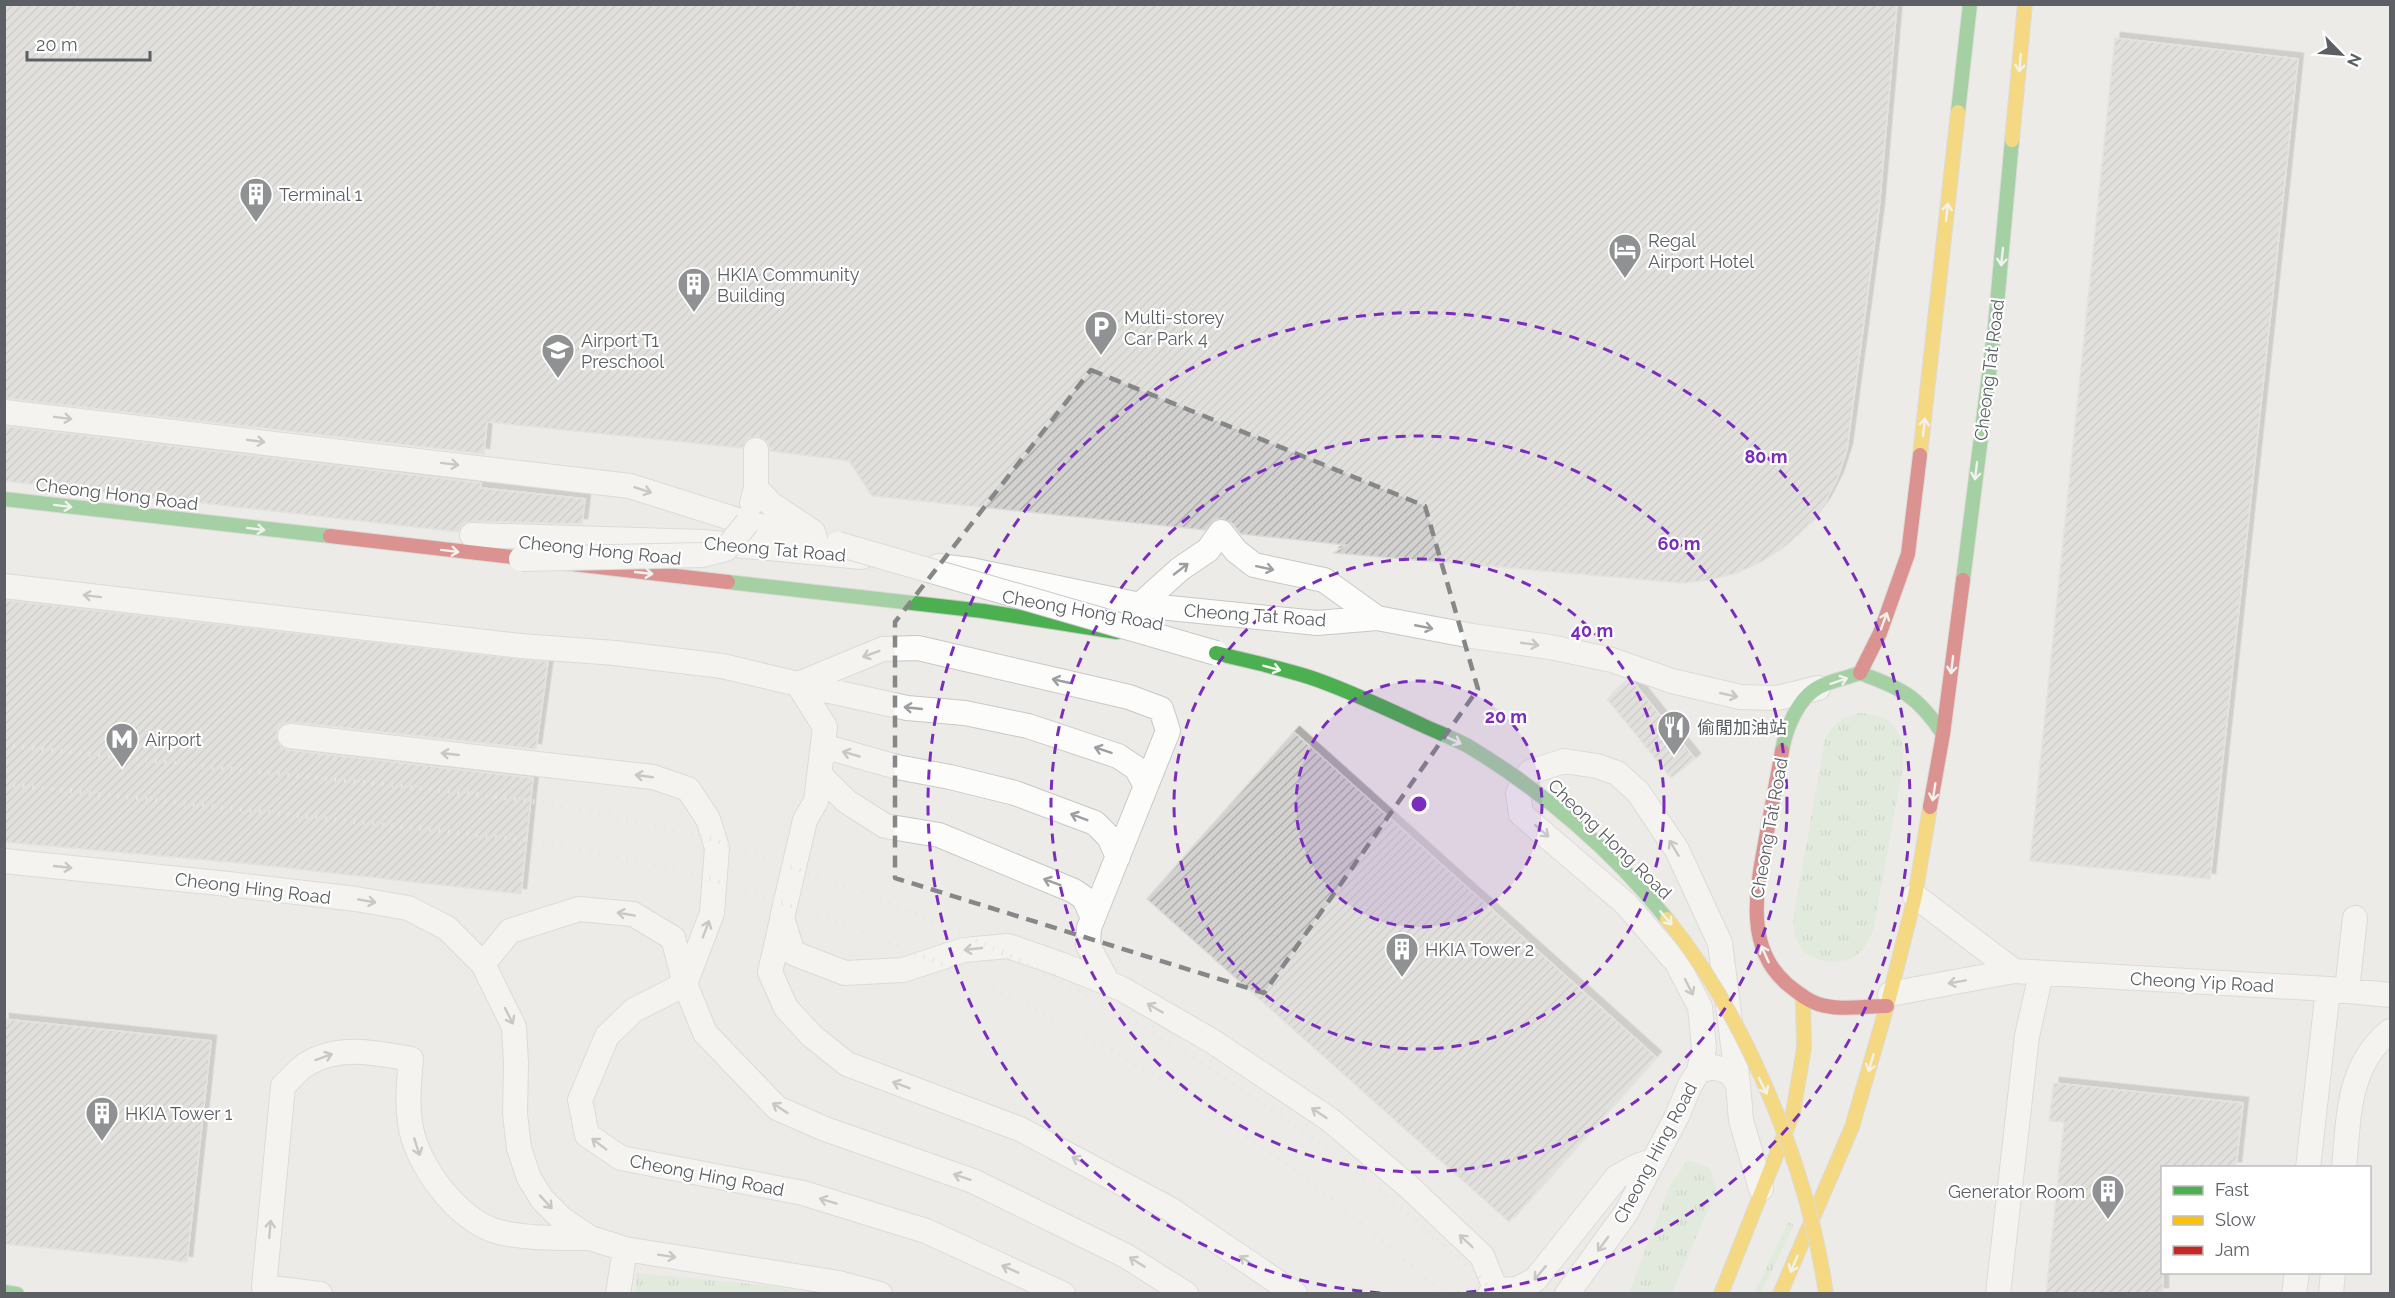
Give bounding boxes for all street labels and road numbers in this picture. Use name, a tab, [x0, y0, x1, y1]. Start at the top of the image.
street label: Cheong Tat Road	[1970, 298, 2008, 442]
street label: Cheong Hong Road	[35, 474, 199, 514]
street label: Cheong Hong Road	[518, 531, 682, 569]
street label: Cheong Tat Road	[703, 532, 847, 566]
street label: Cheong Hong Road	[1001, 585, 1165, 635]
street label: Cheong Tat Road	[1183, 600, 1327, 630]
street label: Cheong Tat Road	[1746, 756, 1792, 900]
street label: Cheong Hong Road	[1544, 775, 1676, 903]
street label: Cheong Hing Road	[174, 868, 332, 908]
street label: Cheong Yip Road	[2129, 968, 2275, 996]
street label: Cheong Hing Road	[1609, 1079, 1701, 1227]
street label: Cheong Hing Road	[628, 1150, 786, 1200]

